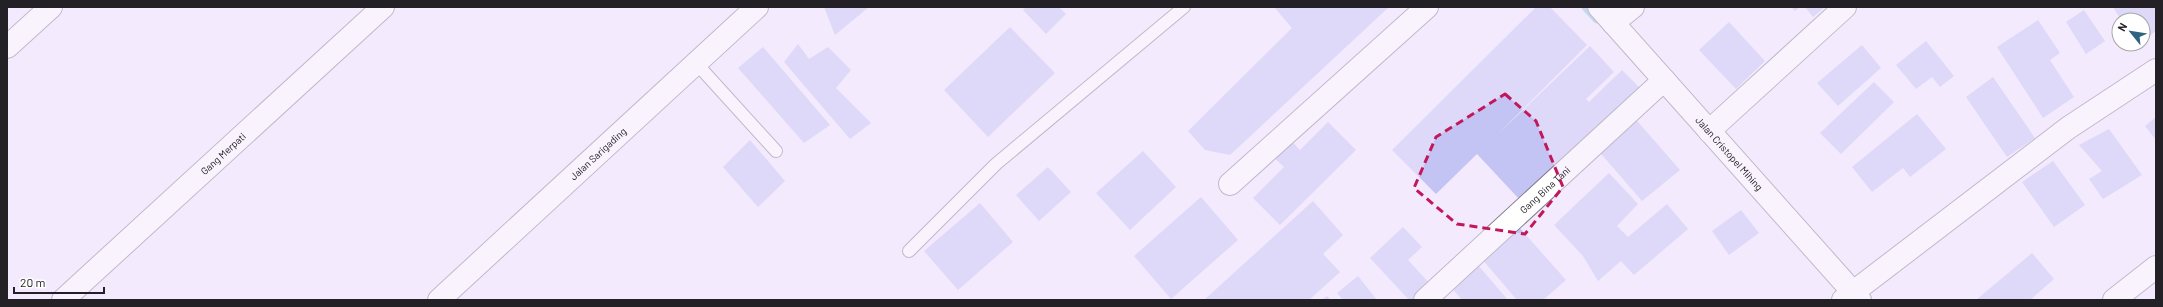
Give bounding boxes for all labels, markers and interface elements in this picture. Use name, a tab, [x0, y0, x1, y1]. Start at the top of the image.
north arrow	[2111, 12, 2151, 52]
text: N	[2114, 20, 2129, 33]
street label: Jalan Cristopel Mihing	[1693, 114, 1766, 193]
street label: Jalan Sarigading	[567, 125, 628, 182]
street label: Gang Merpati	[198, 130, 248, 177]
street label: Gang Bina Tani	[1517, 164, 1573, 216]
scale bar	[14, 269, 104, 295]
text: 20 m	[20, 275, 46, 289]

